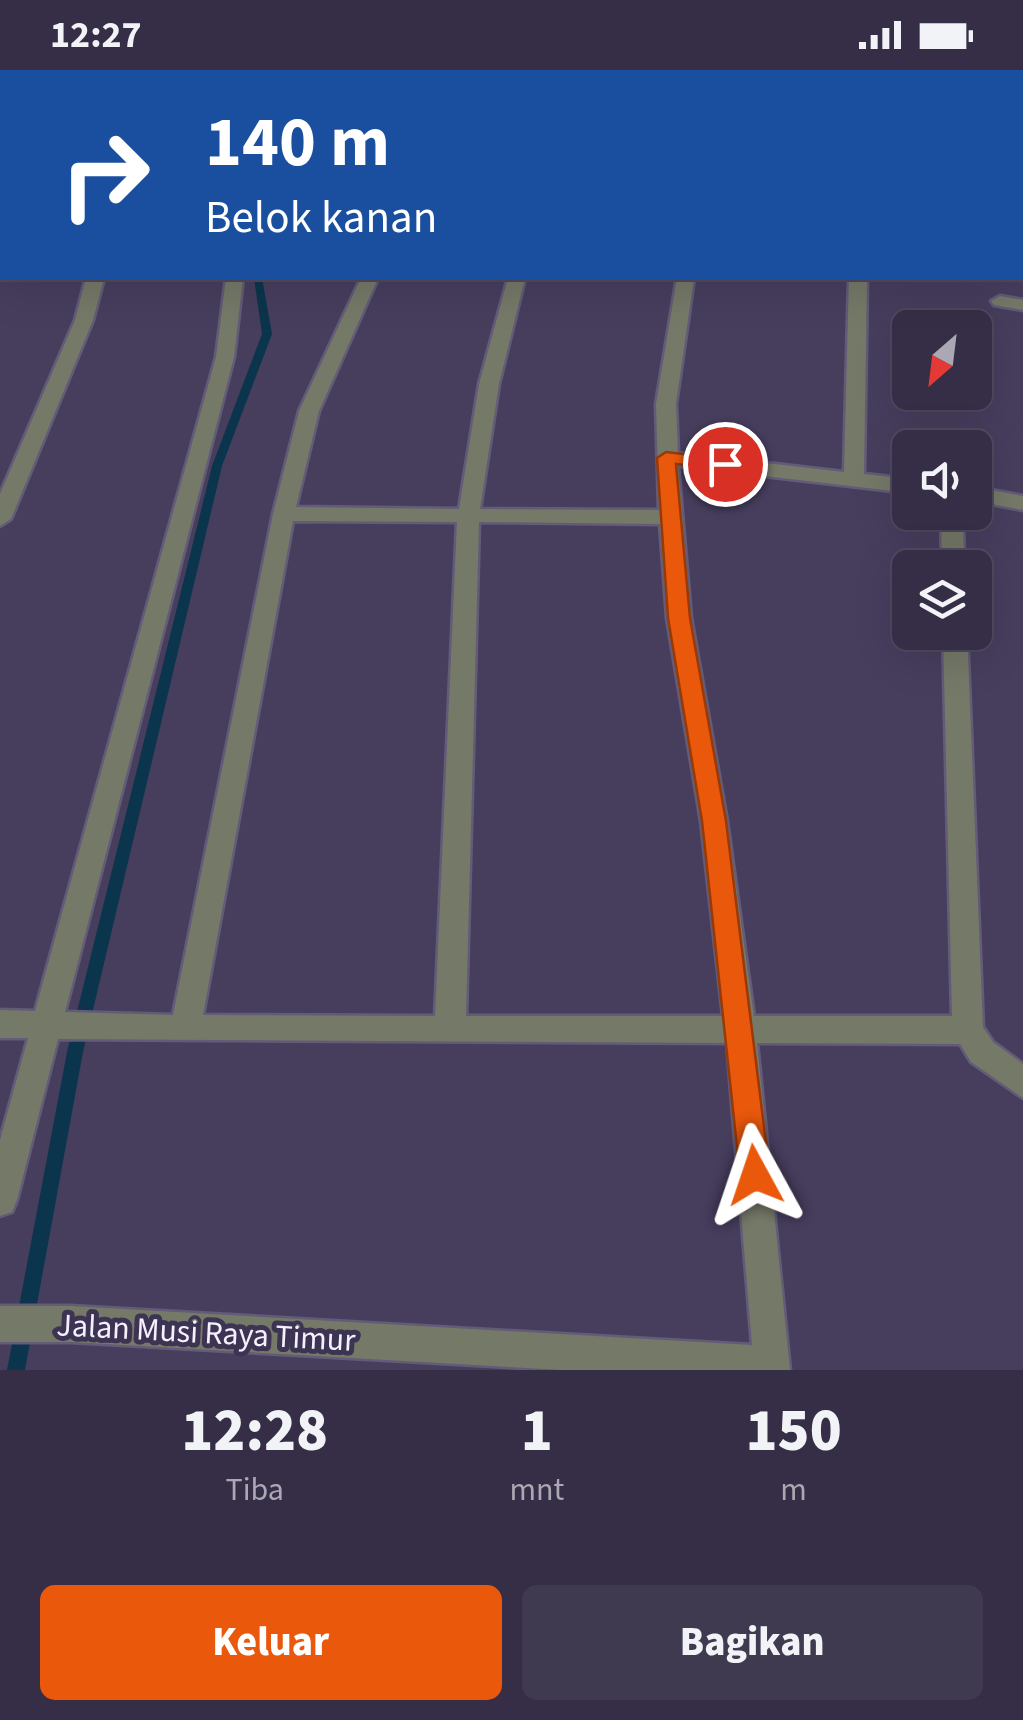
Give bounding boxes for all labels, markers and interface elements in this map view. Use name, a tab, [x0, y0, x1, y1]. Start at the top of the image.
text: 12:27	[50, 8, 142, 62]
text: 140 m	[205, 93, 390, 193]
icon: right	[40, 110, 170, 240]
text: Belok kanan	[205, 186, 437, 250]
north arrow	[892, 310, 992, 410]
map controls	[892, 310, 992, 650]
pin	[683, 422, 768, 507]
button: sound	[892, 430, 992, 530]
icon: arrive	[698, 437, 753, 492]
button: layers	[892, 550, 992, 650]
position arrow	[703, 1123, 807, 1227]
street label: Jalan Musi Raya Timur	[55, 1302, 357, 1364]
text: 12:28	[181, 1389, 328, 1474]
text: 1	[521, 1389, 553, 1474]
text: 150	[746, 1389, 842, 1474]
text: Tiba	[225, 1467, 284, 1513]
text: mnt	[509, 1467, 564, 1513]
text: m	[780, 1467, 807, 1513]
button: Keluar	[40, 1585, 502, 1700]
button: Bagikan	[522, 1585, 983, 1700]

